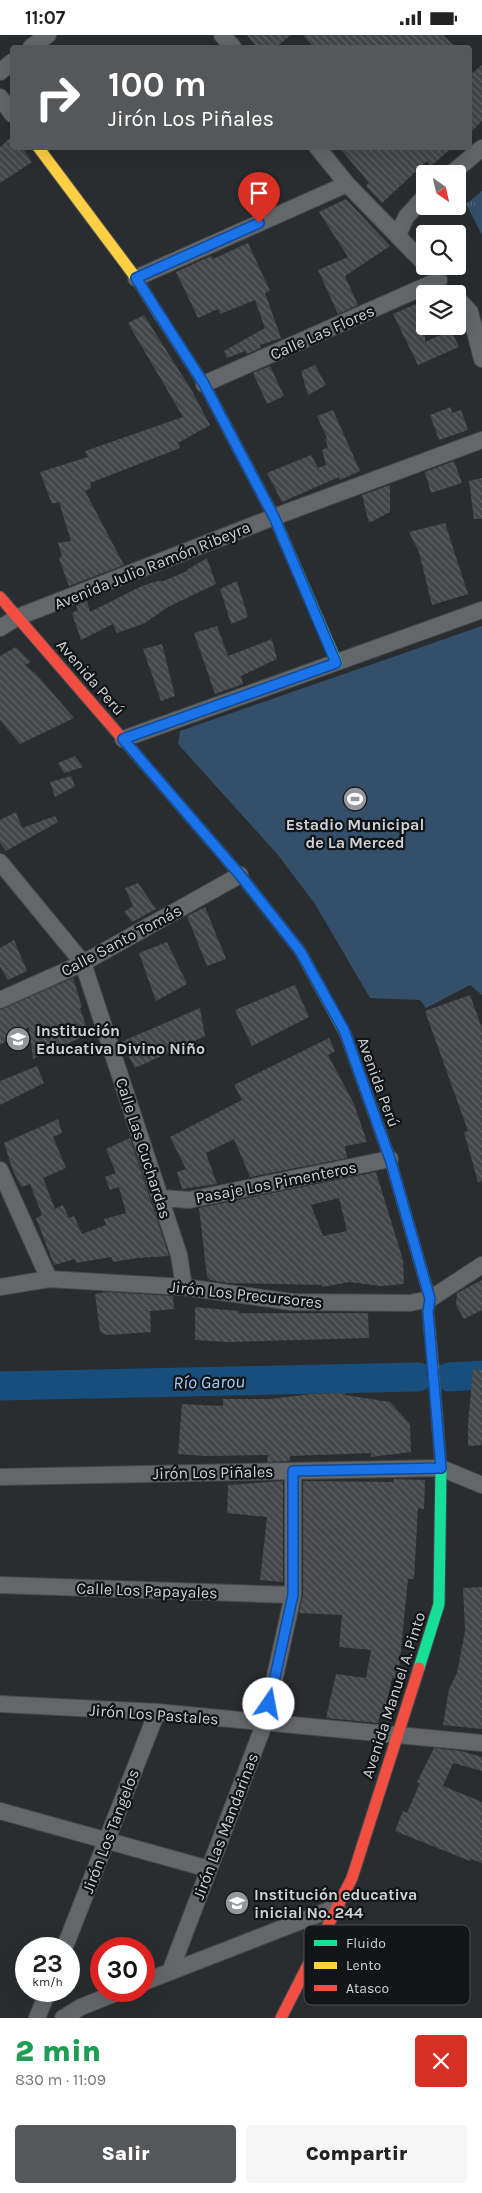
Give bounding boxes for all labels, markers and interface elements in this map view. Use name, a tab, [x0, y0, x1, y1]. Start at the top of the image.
text: 11:07	[25, 7, 65, 29]
text: 100 m	[108, 64, 207, 105]
icon: right	[25, 65, 90, 130]
text: Jirón Los Piñales	[108, 106, 274, 132]
north arrow	[416, 165, 466, 215]
map controls	[416, 165, 466, 335]
pin	[238, 172, 280, 223]
icon: arrive	[245, 179, 273, 207]
button: search	[416, 225, 466, 275]
button: layers	[416, 285, 466, 335]
street label: Calle Las Flores	[267, 301, 377, 364]
street label: Avenida Julio Ramón Ribeyra	[51, 517, 253, 614]
street label: Avenida Perú	[53, 636, 129, 719]
sports icon: Estadio Municipal de La Merced	[342, 786, 368, 812]
place label: Estadio Municipal de La Merced	[286, 815, 424, 852]
street label: Calle Santo Tomás	[58, 901, 185, 980]
place label: Institución Educativa Divino Niño	[36, 1021, 205, 1058]
school or university icon: Institución Educativa Divino Niño	[5, 1026, 31, 1052]
street label: Avenida Perú	[354, 1035, 404, 1130]
street label: Calle Las Cuchardas	[112, 1075, 175, 1221]
street label: Pasaje Los Pimenteros	[194, 1158, 358, 1207]
street label: Jirón Los Precursores	[168, 1277, 323, 1312]
water label: Río Garou	[173, 1370, 245, 1394]
street label: Jirón Los Piñales	[152, 1462, 274, 1483]
street label: Calle Los Papayales	[76, 1579, 218, 1602]
street label: Avenida Manuel A. Pinto	[358, 1610, 429, 1781]
position arrow	[242, 1677, 294, 1729]
street label: Jirón Los Pastales	[89, 1701, 219, 1728]
street label: Jirón Las Mandarinas	[189, 1750, 262, 1902]
street label: Jirón Los Tangelos	[78, 1766, 143, 1896]
place label: Institución educativa inicial No. 244	[254, 1885, 417, 1922]
school or university icon: Institución educativa inicial No. 244	[224, 1890, 250, 1916]
legend	[304, 1925, 470, 2005]
text: Fluido	[346, 1935, 386, 1952]
speed limit sign: 30	[90, 1937, 155, 2002]
text: 23	[32, 1949, 63, 1978]
text: Lento	[346, 1957, 381, 1974]
text: km/h	[32, 1975, 63, 1989]
text: Atasco	[346, 1980, 389, 1997]
text: 2 min	[15, 2033, 101, 2069]
button: close	[415, 2035, 467, 2087]
text: 830 m · 11:09	[15, 2070, 106, 2089]
button: Salir	[15, 2125, 236, 2183]
button: Compartir	[246, 2125, 467, 2183]

